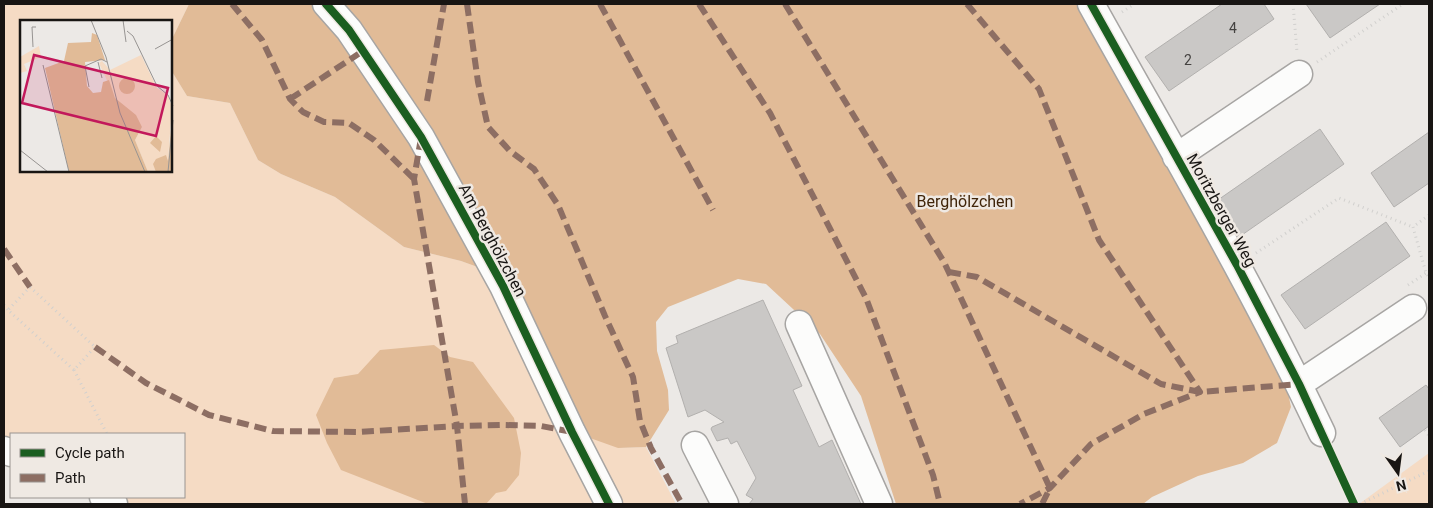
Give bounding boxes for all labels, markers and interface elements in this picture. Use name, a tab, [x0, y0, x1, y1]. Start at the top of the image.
inset map	[20, 20, 172, 172]
house number: 4	[1229, 20, 1237, 36]
house number: 2	[1184, 52, 1192, 68]
street label: Moritzberger Weg	[1183, 150, 1261, 270]
street label: Am Berghölzchen	[455, 180, 530, 300]
park label: Berghölzchen	[917, 192, 1013, 211]
legend	[10, 433, 185, 498]
text: Cycle path	[55, 444, 125, 462]
north arrow	[1373, 448, 1423, 498]
text: Path	[55, 469, 86, 487]
text: N	[1394, 477, 1408, 495]

